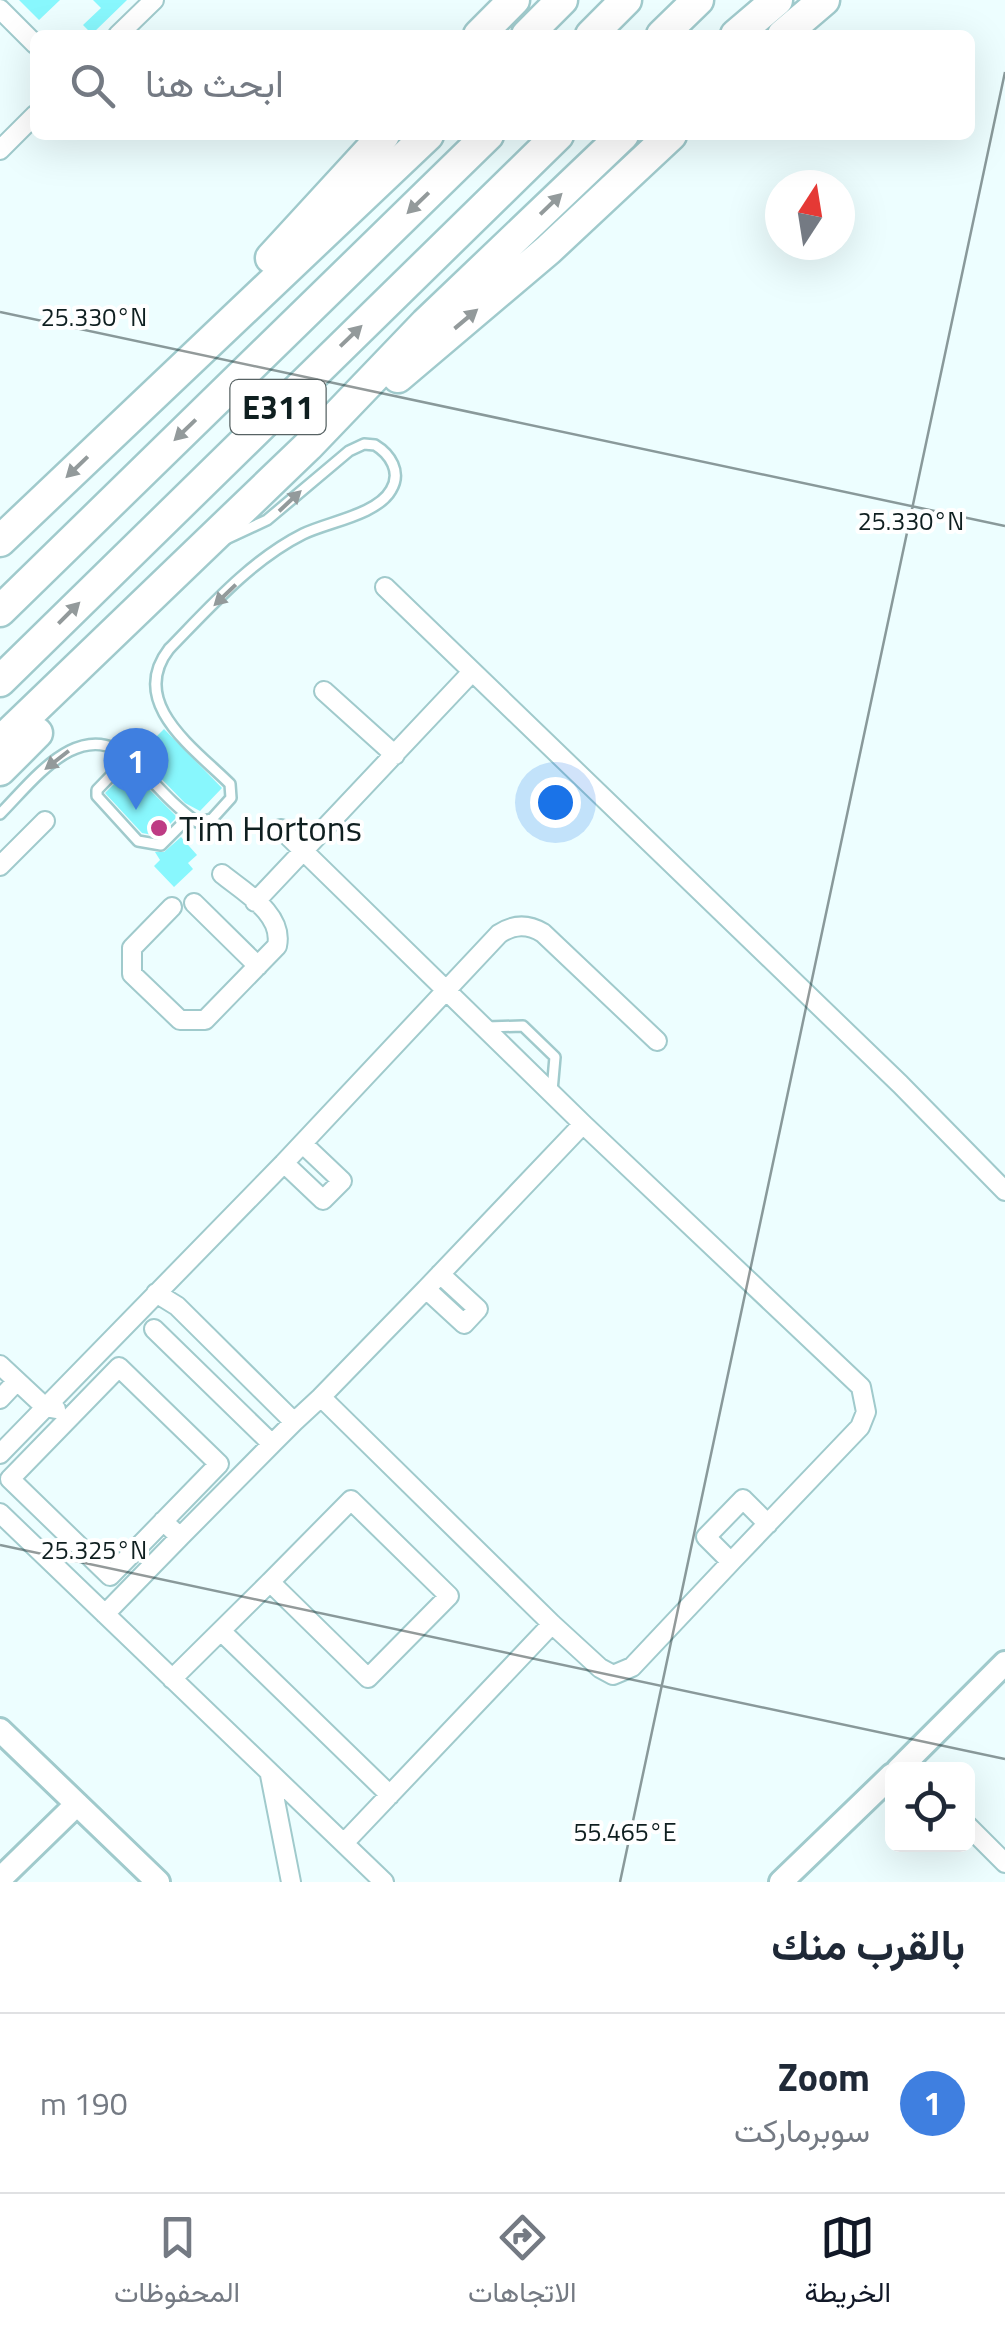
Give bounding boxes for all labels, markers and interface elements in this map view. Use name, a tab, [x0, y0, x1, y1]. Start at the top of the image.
search box	[30, 30, 975, 140]
text: ابحث هنا	[145, 54, 284, 112]
icon: search	[65, 58, 120, 113]
north arrow	[765, 170, 855, 260]
one-way arrow	[407, 191, 431, 214]
one-way arrow	[538, 193, 562, 216]
text: 25.330°N	[41, 298, 147, 336]
one-way arrow	[453, 309, 478, 330]
one-way arrow	[338, 324, 362, 348]
road number: E311	[230, 380, 326, 434]
one-way arrow	[174, 418, 198, 441]
one-way arrow	[66, 455, 90, 478]
one-way arrow	[277, 490, 302, 512]
text: 25.330°N	[858, 502, 964, 540]
one-way arrow	[213, 583, 237, 607]
one-way arrow	[57, 601, 81, 625]
pin: 1	[104, 728, 168, 810]
one-way arrow	[44, 749, 69, 770]
your location	[530, 777, 581, 828]
place label: Tim Hortons	[179, 801, 362, 855]
marker: Tim Hortons	[148, 817, 170, 839]
text: 25.325°N	[41, 1531, 147, 1569]
map controls	[885, 1762, 975, 1852]
button: locate	[885, 1762, 975, 1852]
text: 55.465°E	[573, 1813, 677, 1851]
text: بالقرب منك	[771, 1912, 965, 1976]
text: Zoom	[778, 2048, 870, 2106]
text: 190 m	[40, 2079, 128, 2127]
text: 1	[924, 2079, 941, 2127]
text: سوبرماركت	[734, 2106, 870, 2154]
tab: المحفوظات	[114, 2210, 240, 2317]
tab: الاتجاهات	[468, 2210, 577, 2317]
tab: الخريطة	[804, 2210, 891, 2317]

